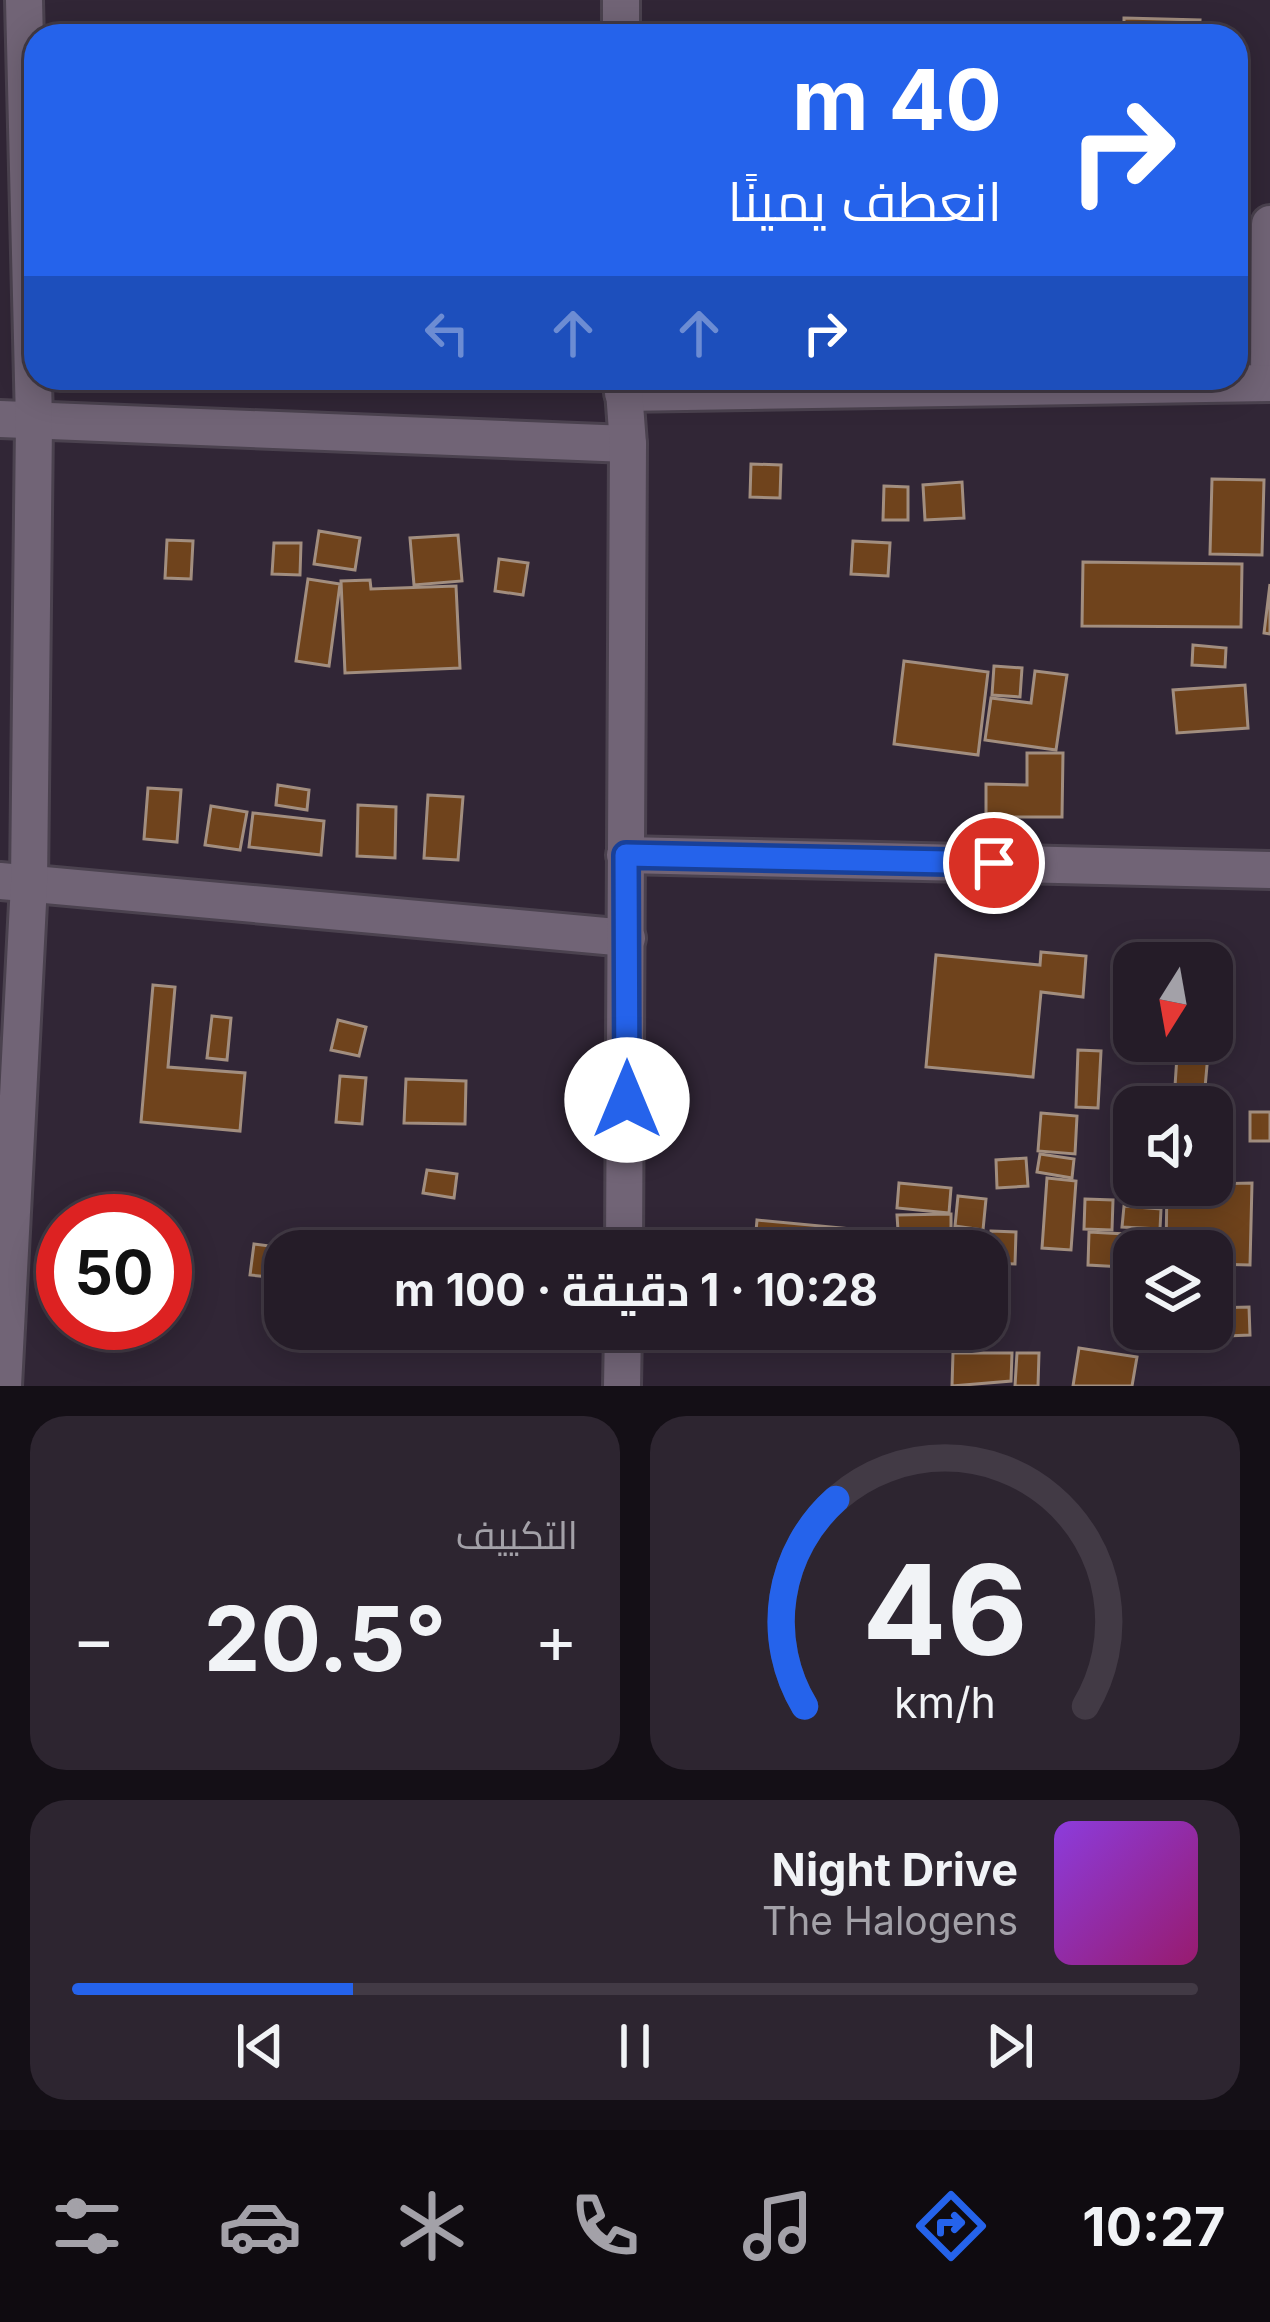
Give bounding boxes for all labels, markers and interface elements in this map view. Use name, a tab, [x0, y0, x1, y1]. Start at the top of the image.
text: 40 m	[792, 49, 1002, 150]
icon: right	[1044, 72, 1200, 228]
text: انعطف يمينًا	[728, 169, 1002, 234]
icon: left	[414, 300, 480, 366]
icon: ahead	[540, 300, 606, 366]
icon: ahead	[666, 300, 732, 366]
icon: right	[792, 300, 858, 366]
pin	[943, 812, 1045, 914]
icon: arrive	[961, 830, 1027, 896]
north arrow	[1113, 942, 1233, 1062]
map controls	[1113, 942, 1233, 1350]
position arrow	[564, 1037, 690, 1163]
button: sound	[1113, 1086, 1233, 1206]
speed limit sign: 50	[36, 1194, 192, 1350]
button: layers	[1113, 1230, 1233, 1350]
text: 10:28 · 1 دقيقة · 100 m	[394, 1262, 878, 1317]
text: التكييف	[456, 1511, 578, 1558]
text: 46	[862, 1534, 1028, 1685]
text: 20.5°	[204, 1584, 446, 1693]
text: −	[72, 1599, 116, 1679]
text: +	[534, 1599, 578, 1679]
text: km/h	[894, 1676, 996, 1728]
text: Night Drive	[772, 1842, 1018, 1897]
text: The Halogens	[762, 1897, 1018, 1944]
icon: previous	[227, 2013, 293, 2079]
icon: pause	[602, 2013, 668, 2079]
icon: next	[977, 2013, 1043, 2079]
icon: filters	[45, 2184, 129, 2268]
icon: car	[218, 2184, 302, 2268]
icon: climate	[390, 2184, 474, 2268]
icon: phone	[563, 2184, 647, 2268]
icon: music	[736, 2184, 820, 2268]
icon: directions	[909, 2184, 993, 2268]
text: 10:27	[1082, 2194, 1226, 2259]

